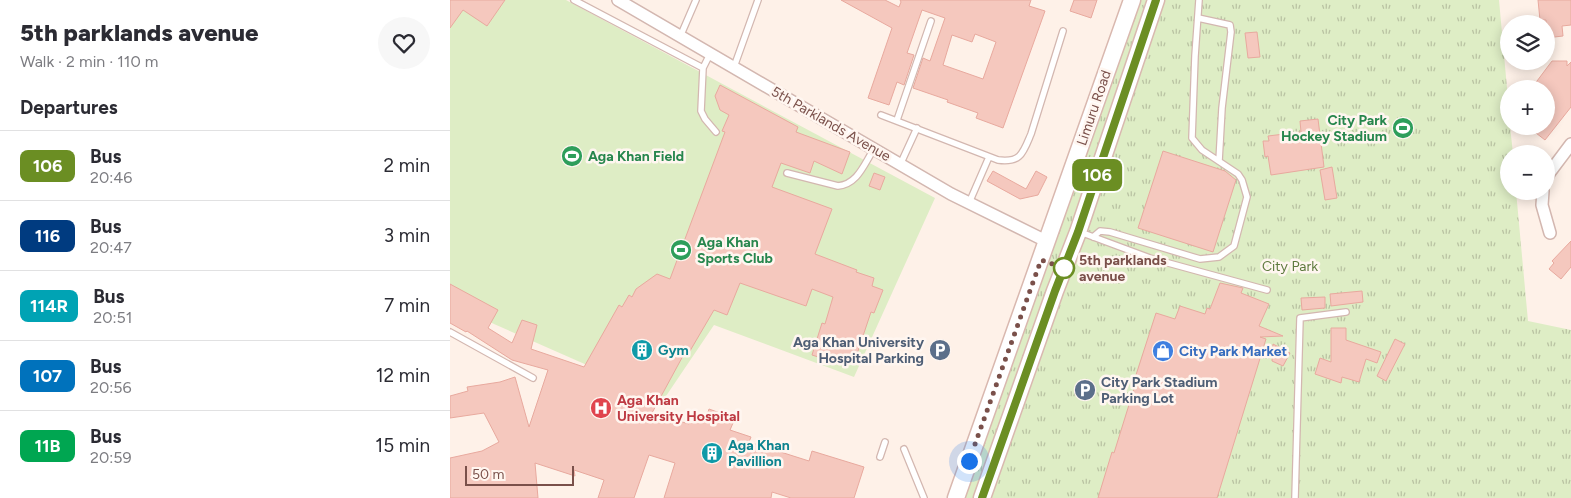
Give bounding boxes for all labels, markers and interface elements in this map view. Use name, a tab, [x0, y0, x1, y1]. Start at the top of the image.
map controls	[1500, 15, 1555, 200]
button: layers	[1500, 15, 1555, 70]
button: heart	[378, 17, 430, 69]
text: 5th parklands avenue	[20, 18, 259, 47]
text: Walk · 2 min · 110 m	[20, 52, 158, 71]
street label: Limuru Road	[1073, 68, 1115, 148]
button: +	[1500, 80, 1555, 135]
street label: 5th Parklands Avenue	[768, 83, 894, 165]
text: Departures	[20, 96, 118, 119]
place label: City Park Hockey Stadium	[1281, 112, 1387, 145]
sports icon: City Park Hockey Stadium	[1391, 116, 1415, 140]
sports icon: Aga Khan Field	[560, 144, 584, 168]
text: Bus	[90, 145, 121, 168]
button: −	[1500, 145, 1555, 200]
place label: Aga Khan Field	[588, 148, 684, 165]
text: 2 min	[384, 154, 430, 177]
text: 106	[33, 155, 62, 177]
line badge: 106	[1068, 159, 1126, 191]
text: 106	[1082, 164, 1112, 186]
text: 20:46	[90, 168, 132, 187]
text: Bus	[90, 215, 121, 238]
text: 3 min	[384, 224, 430, 247]
text: 116	[35, 225, 60, 247]
place label: Aga Khan Sports Club	[697, 234, 773, 267]
text: 20:47	[90, 238, 132, 257]
sports icon: Aga Khan Sports Club	[669, 238, 693, 262]
place label: 5th parklands avenue	[1079, 252, 1167, 285]
marker: 5th parklands avenue	[1053, 257, 1075, 279]
park label: City Park	[1262, 258, 1318, 275]
text: Bus	[93, 285, 124, 308]
text: 7 min	[384, 294, 430, 317]
text: 114R	[30, 295, 68, 317]
text: 20:51	[93, 308, 132, 327]
place label: Aga Khan University Hospital Parking	[793, 334, 925, 367]
building icon: Gym	[630, 338, 654, 362]
parking icon: Aga Khan University Hospital Parking	[928, 338, 952, 362]
shop icon: City Park Market	[1151, 339, 1175, 363]
place label: Gym	[658, 342, 689, 359]
place label: City Park Market	[1179, 343, 1287, 360]
text: Bus	[90, 355, 121, 378]
text: 12 min	[376, 364, 430, 387]
text: 107	[33, 365, 62, 387]
place label: City Park Stadium Parking Lot	[1101, 374, 1217, 407]
text: 20:56	[90, 378, 132, 397]
parking icon: City Park Stadium Parking Lot	[1073, 378, 1097, 402]
place label: Aga Khan University Hospital	[617, 392, 740, 425]
hospital icon: Aga Khan University Hospital	[589, 396, 613, 420]
text: Bus	[90, 425, 121, 448]
text: 15 min	[375, 434, 430, 457]
text: 11B	[34, 435, 61, 457]
place label: Aga Khan Pavillion	[728, 437, 790, 470]
building icon: Aga Khan Pavillion	[700, 441, 724, 465]
text: 20:59	[90, 448, 132, 467]
your location	[957, 449, 982, 474]
scale bar	[465, 463, 574, 486]
text: 50 m	[472, 466, 504, 483]

